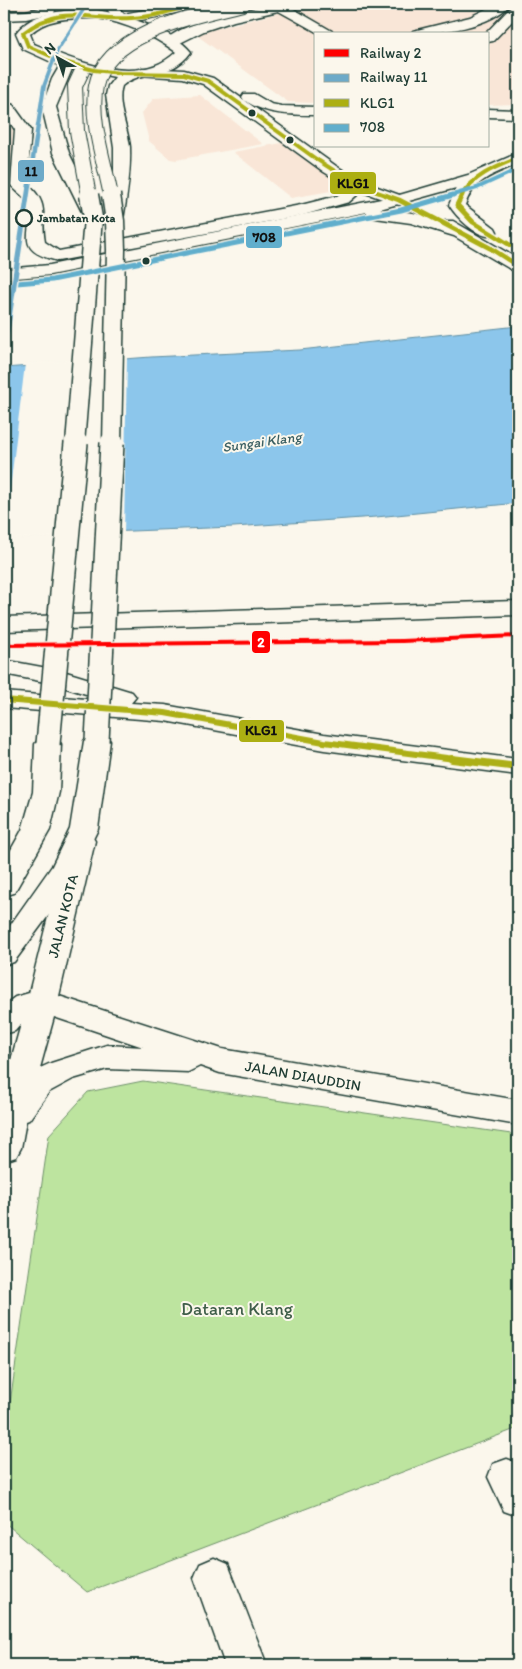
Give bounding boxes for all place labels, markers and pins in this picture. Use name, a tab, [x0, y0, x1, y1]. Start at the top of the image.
unlabelled marker	[247, 108, 257, 118]
unlabelled marker	[285, 135, 295, 145]
marker: Jambatan Kota	[15, 209, 33, 227]
place label: Jambatan Kota	[36, 211, 116, 225]
unlabelled marker	[141, 256, 151, 266]

